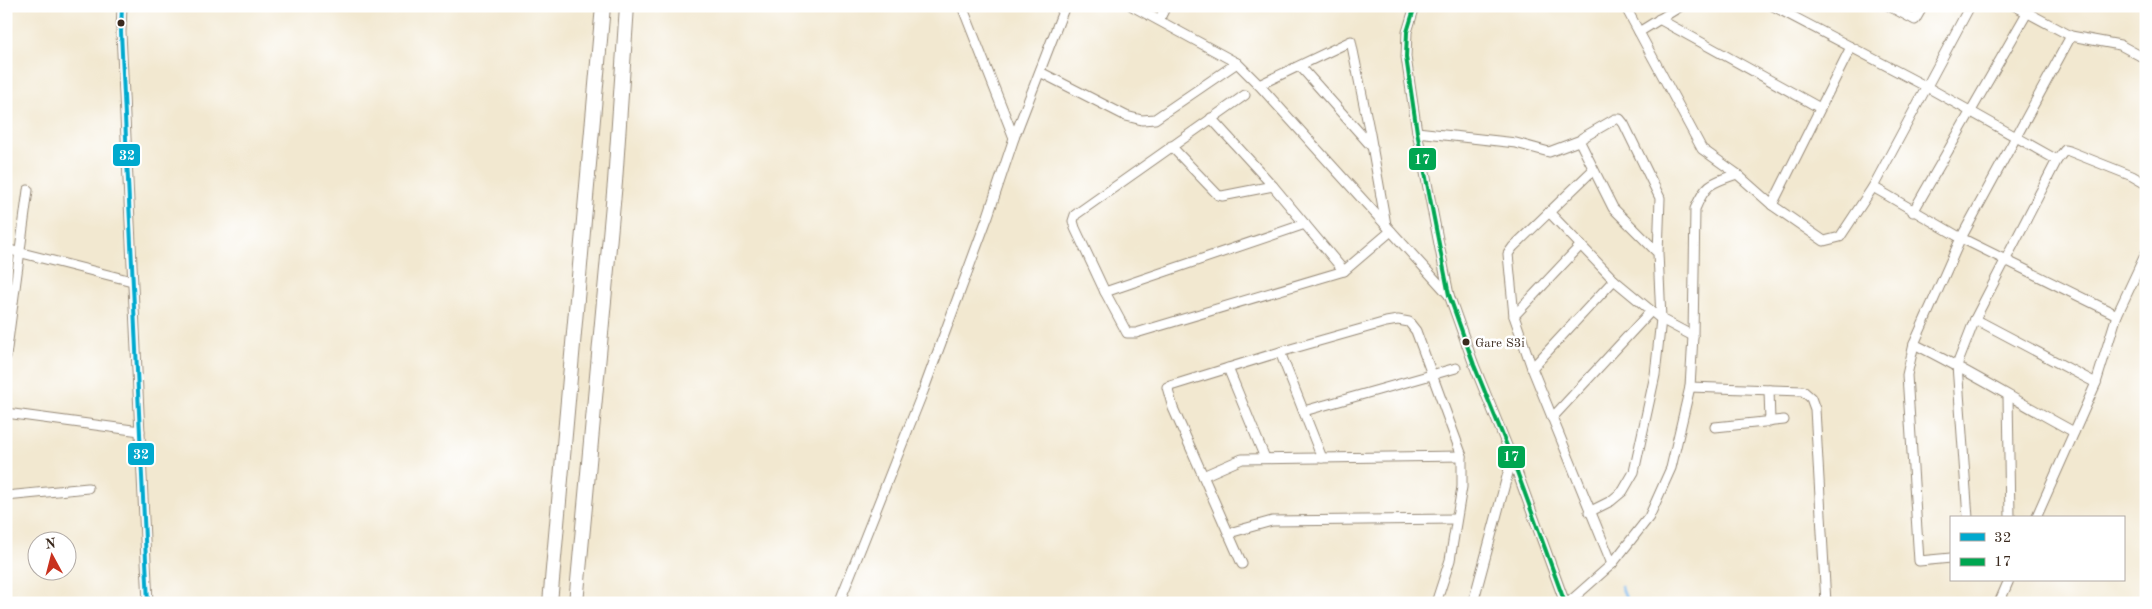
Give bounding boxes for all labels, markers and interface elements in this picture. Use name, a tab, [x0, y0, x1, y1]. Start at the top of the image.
unlabelled marker	[116, 18, 126, 28]
line badge: 32	[112, 143, 141, 167]
line badge: 17	[1408, 147, 1437, 171]
text: 32	[119, 149, 135, 163]
text: 17	[1414, 153, 1430, 167]
marker: Gare S3i	[1461, 337, 1471, 347]
place label: Gare S3i	[1475, 337, 1525, 350]
line badge: 32	[127, 442, 155, 466]
line badge: 17	[1497, 445, 1526, 469]
text: 32	[133, 448, 149, 462]
text: 17	[1503, 450, 1519, 464]
legend	[1950, 516, 2124, 582]
text: 32	[1994, 531, 2011, 546]
north arrow	[28, 532, 78, 582]
text: N	[44, 536, 57, 552]
text: 17	[1994, 555, 2011, 570]

